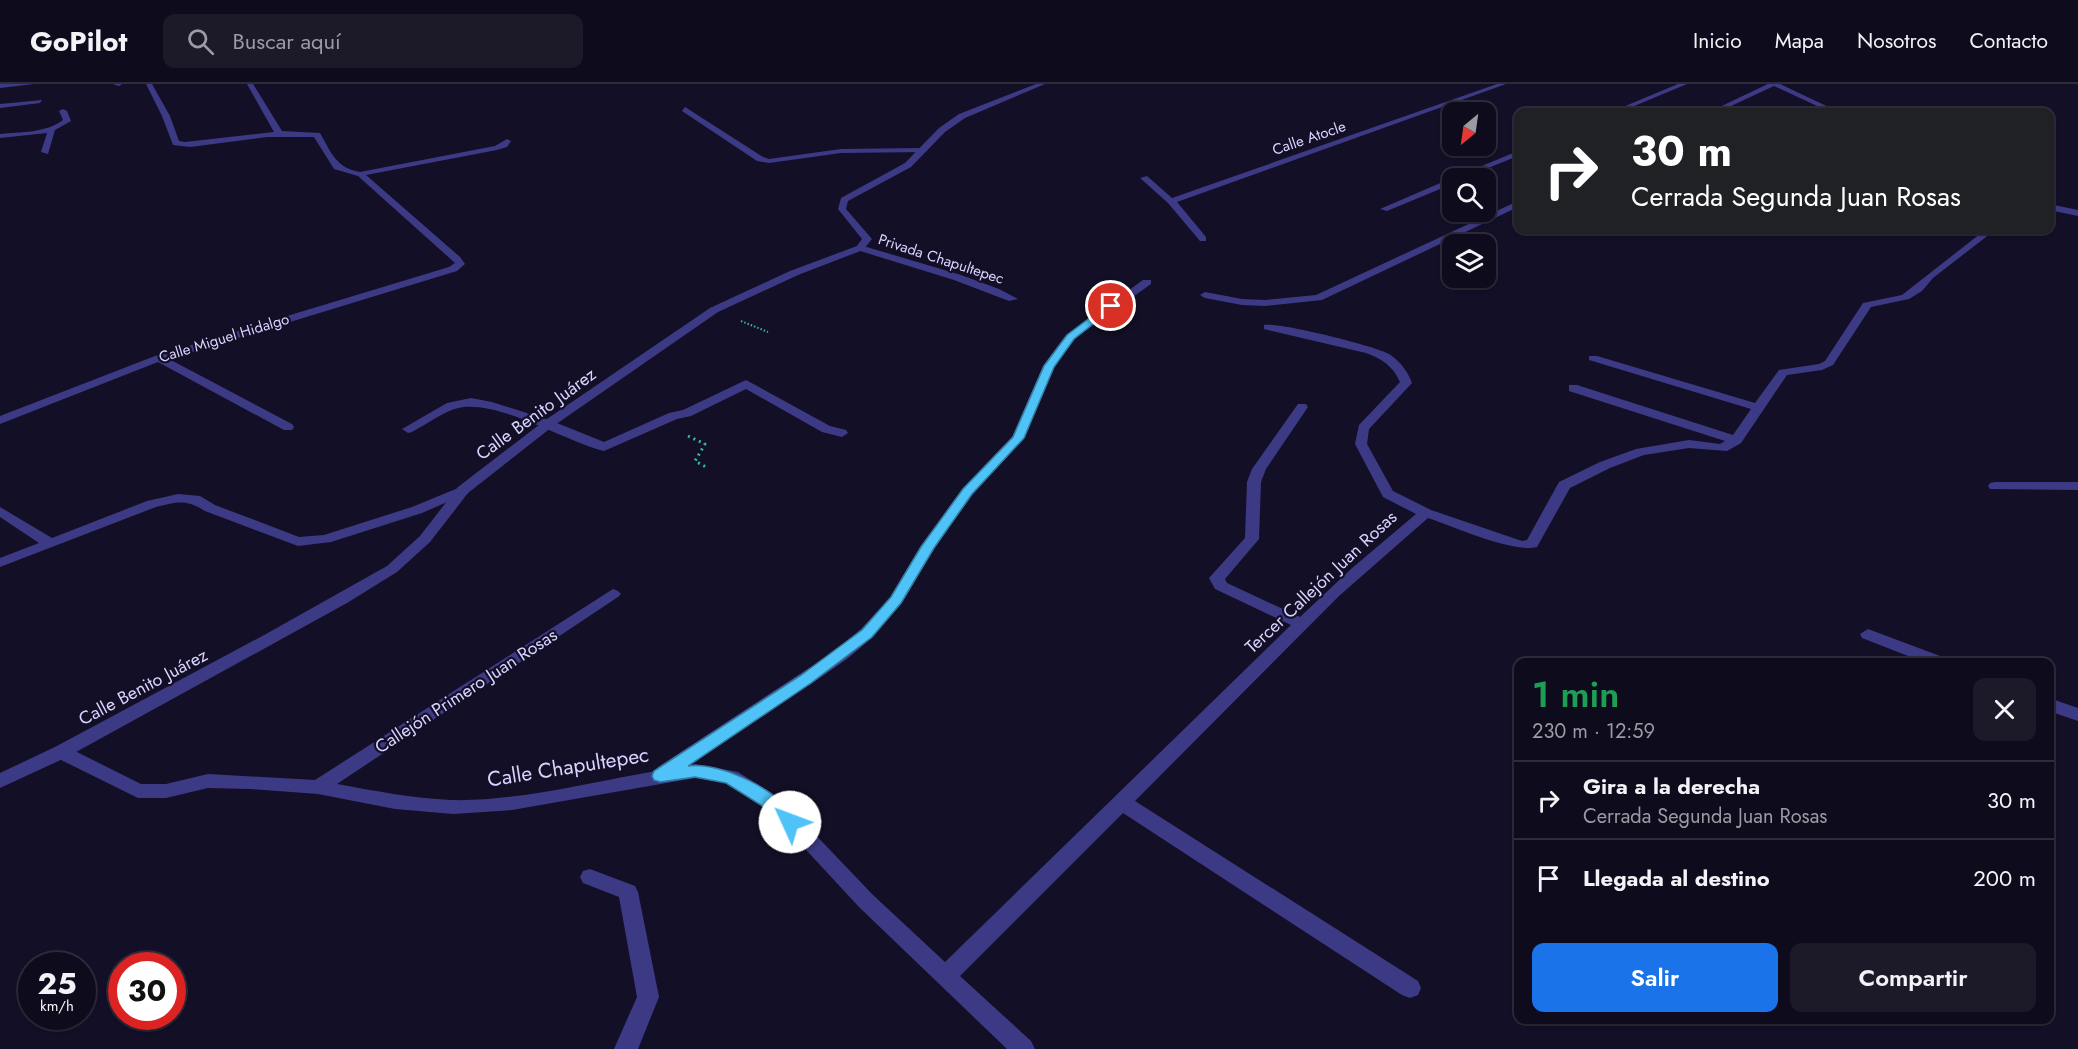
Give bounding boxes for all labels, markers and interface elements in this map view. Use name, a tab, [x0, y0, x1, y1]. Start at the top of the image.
search box	[163, 14, 583, 68]
text: GoPilot	[30, 21, 127, 62]
icon: search	[184, 25, 217, 58]
text: Buscar aquí	[232, 25, 341, 57]
text: Inicio	[1693, 26, 1742, 56]
text: Mapa	[1775, 26, 1824, 56]
text: Nosotros	[1857, 26, 1936, 56]
text: Contacto	[1969, 26, 2048, 56]
north arrow	[1442, 102, 1496, 156]
map controls	[1442, 102, 1496, 288]
street label: Calle Atocle	[1269, 115, 1349, 161]
text: 30 m	[1631, 121, 1732, 182]
icon: right	[1532, 132, 1610, 210]
button: search	[1442, 168, 1496, 222]
text: Cerrada Segunda Juan Rosas	[1631, 177, 1961, 216]
street label: Privada Chapultepec	[875, 228, 1007, 290]
button: layers	[1442, 234, 1496, 288]
pin	[1085, 280, 1136, 331]
icon: arrive	[1094, 289, 1127, 322]
street label: Calle Miguel Hidalgo	[156, 308, 292, 368]
street label: Calle Benito Juárez	[471, 361, 602, 466]
street label: Tercer Callejón Juan Rosas	[1239, 505, 1403, 659]
street label: Callejón Primero Juan Rosas	[370, 622, 562, 760]
street label: Calle Benito Juárez	[74, 642, 213, 732]
text: 1 min	[1532, 668, 1619, 720]
button: close	[1973, 678, 2036, 741]
text: 230 m · 12:59	[1532, 717, 1655, 746]
street label: Calle Chapultepec	[485, 739, 651, 795]
text: Gira a la derecha	[1583, 770, 1760, 802]
icon: right	[1532, 784, 1565, 817]
text: 30 m	[1987, 784, 2036, 816]
position arrow	[758, 790, 822, 854]
text: Cerrada Segunda Juan Rosas	[1583, 802, 1827, 831]
icon: arrive	[1532, 862, 1565, 895]
text: Llegada al destino	[1583, 862, 1770, 894]
text: 200 m	[1973, 862, 2036, 894]
button: Salir	[1532, 943, 1778, 1012]
button: Compartir	[1790, 943, 2036, 1012]
speed limit sign: 30	[108, 952, 186, 1030]
text: 25	[37, 962, 77, 1005]
text: km/h	[40, 995, 74, 1017]

